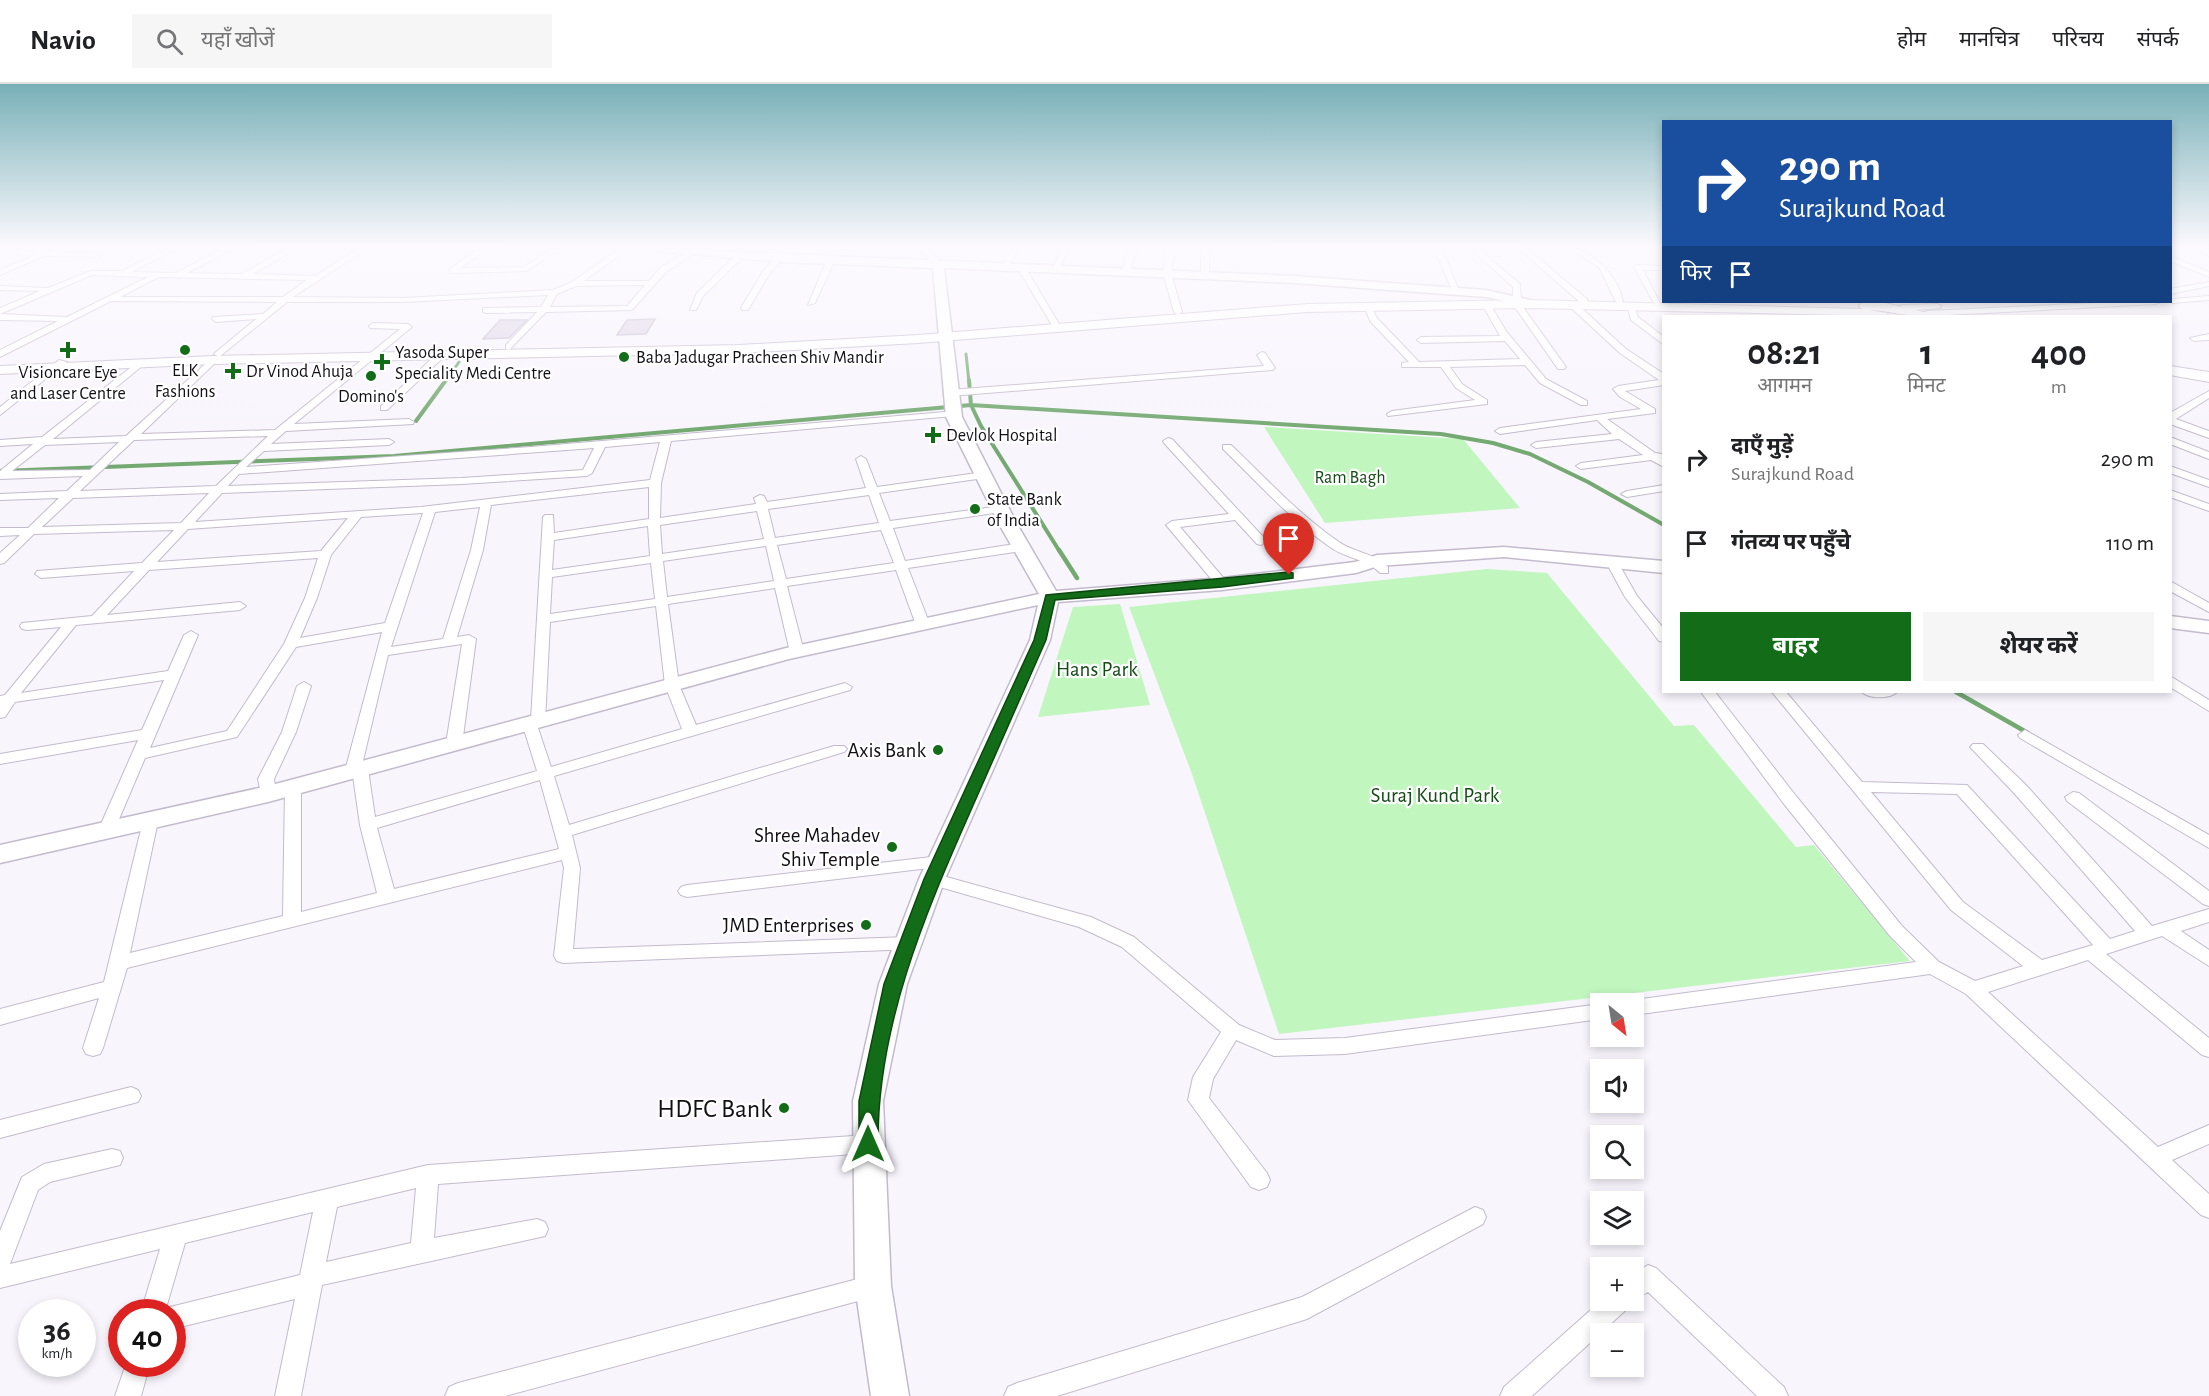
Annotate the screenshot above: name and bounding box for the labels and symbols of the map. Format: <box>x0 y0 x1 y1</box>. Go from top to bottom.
marker: Visioncare Eye and Laser Centre <box>59 341 77 359</box>
marker: ELK Fashions <box>178 343 192 357</box>
place label: Yasoda Super Speciality Medi Centre <box>395 344 551 383</box>
place label: Baba Jadugar Pracheen Shiv Mandir <box>636 349 884 367</box>
marker: Baba Jadugar Pracheen Shiv Mandir <box>617 350 631 364</box>
marker: Yasoda Super Speciality Medi Centre <box>373 353 391 371</box>
place label: ELK Fashions <box>155 362 215 401</box>
marker: Dr Vinod Ahuja <box>224 362 242 380</box>
place label: Dr Vinod Ahuja <box>246 363 353 381</box>
place label: Visioncare Eye and Laser Centre <box>10 364 126 403</box>
marker: Domino's <box>364 369 378 383</box>
place label: Domino's <box>338 388 404 406</box>
marker: Devlok Hospital <box>924 426 942 444</box>
place label: Devlok Hospital <box>946 427 1057 445</box>
park label: Ram Bagh <box>1314 469 1386 487</box>
place label: State Bank of India <box>987 491 1062 530</box>
marker: State Bank of India <box>968 502 982 516</box>
pin <box>1263 513 1314 575</box>
park label: Hans Park <box>1056 659 1138 680</box>
place label: Axis Bank <box>847 740 926 761</box>
marker: Axis Bank <box>931 743 945 757</box>
park label: Suraj Kund Park <box>1371 785 1500 806</box>
place label: Shree Mahadev Shiv Temple <box>754 825 880 870</box>
marker: Shree Mahadev Shiv Temple <box>885 840 899 854</box>
place label: JMD Enterprises <box>723 915 854 936</box>
marker: JMD Enterprises <box>859 918 873 932</box>
north arrow <box>1590 993 1644 1047</box>
place label: HDFC Bank <box>657 1096 772 1122</box>
marker: HDFC Bank <box>777 1101 791 1115</box>
position arrow <box>836 1112 900 1176</box>
speed limit sign: 40 <box>108 1299 186 1377</box>

